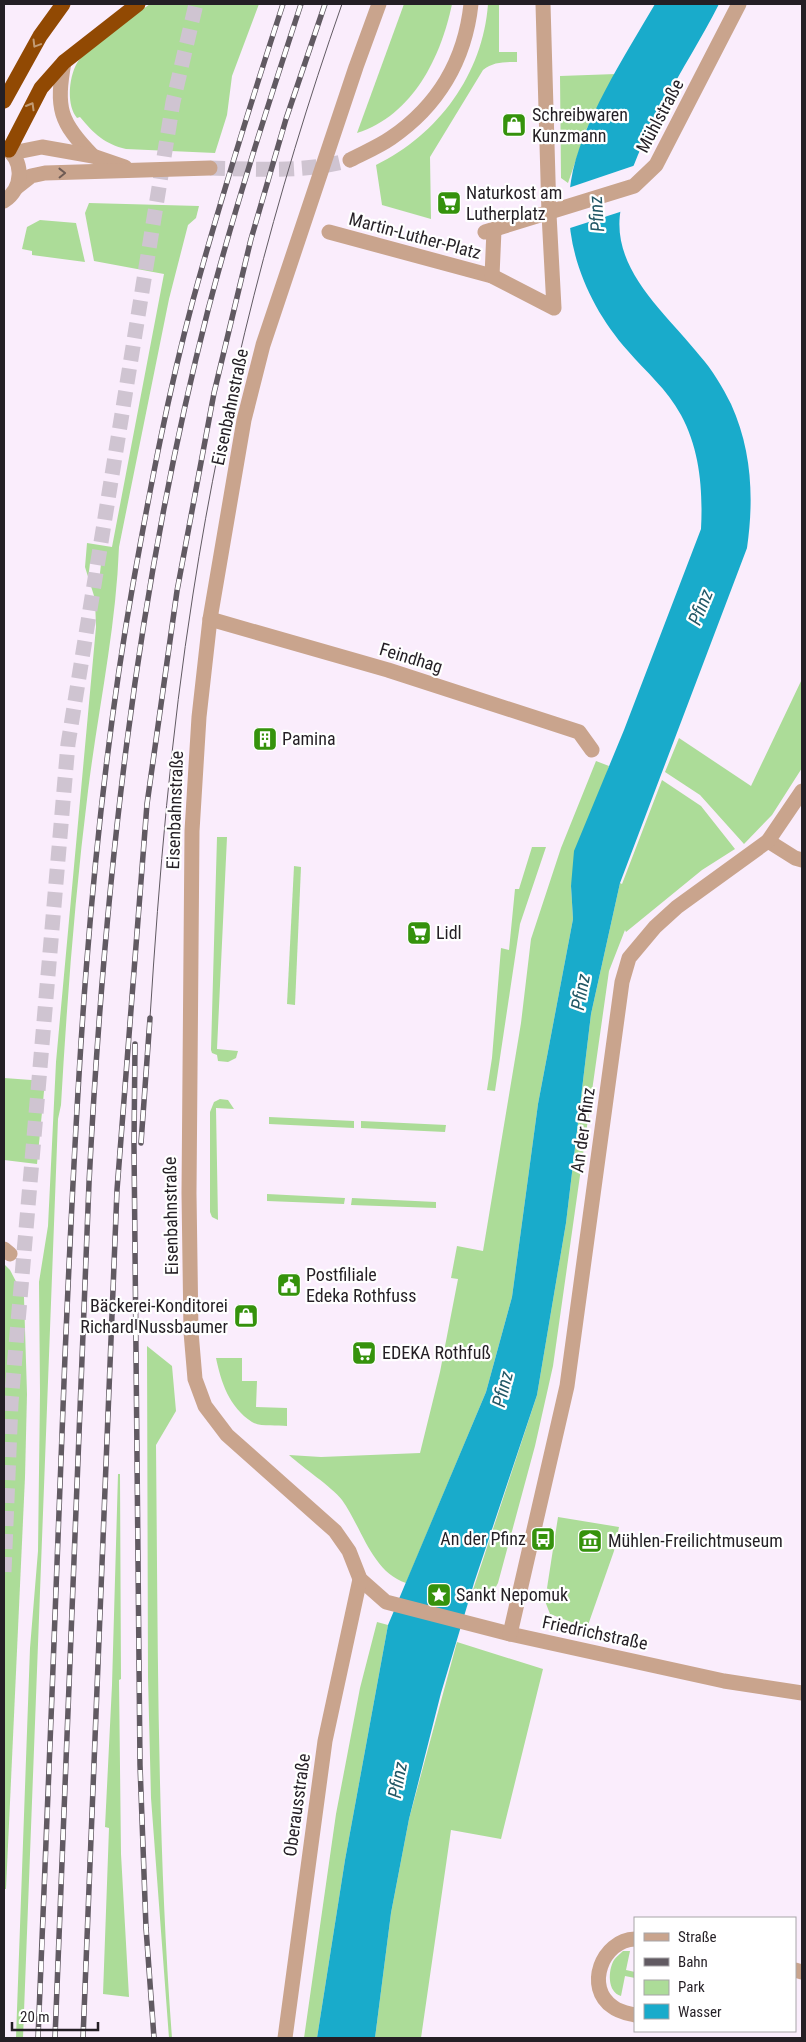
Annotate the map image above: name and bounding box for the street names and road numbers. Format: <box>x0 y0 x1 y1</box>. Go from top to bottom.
street label: Mühlstraße <box>631 75 688 156</box>
street label: Martin-Luther-Platz <box>347 208 484 263</box>
street label: Eisenbahnstraße <box>207 347 252 467</box>
street label: Feindhag <box>377 638 445 677</box>
street label: Eisenbahnstraße <box>162 750 187 870</box>
street label: An der Pfinz <box>566 1086 599 1174</box>
street label: Eisenbahnstraße <box>159 1157 182 1275</box>
street label: Friedrichstraße <box>541 1611 650 1654</box>
street label: Oberausstraße <box>279 1752 314 1858</box>

